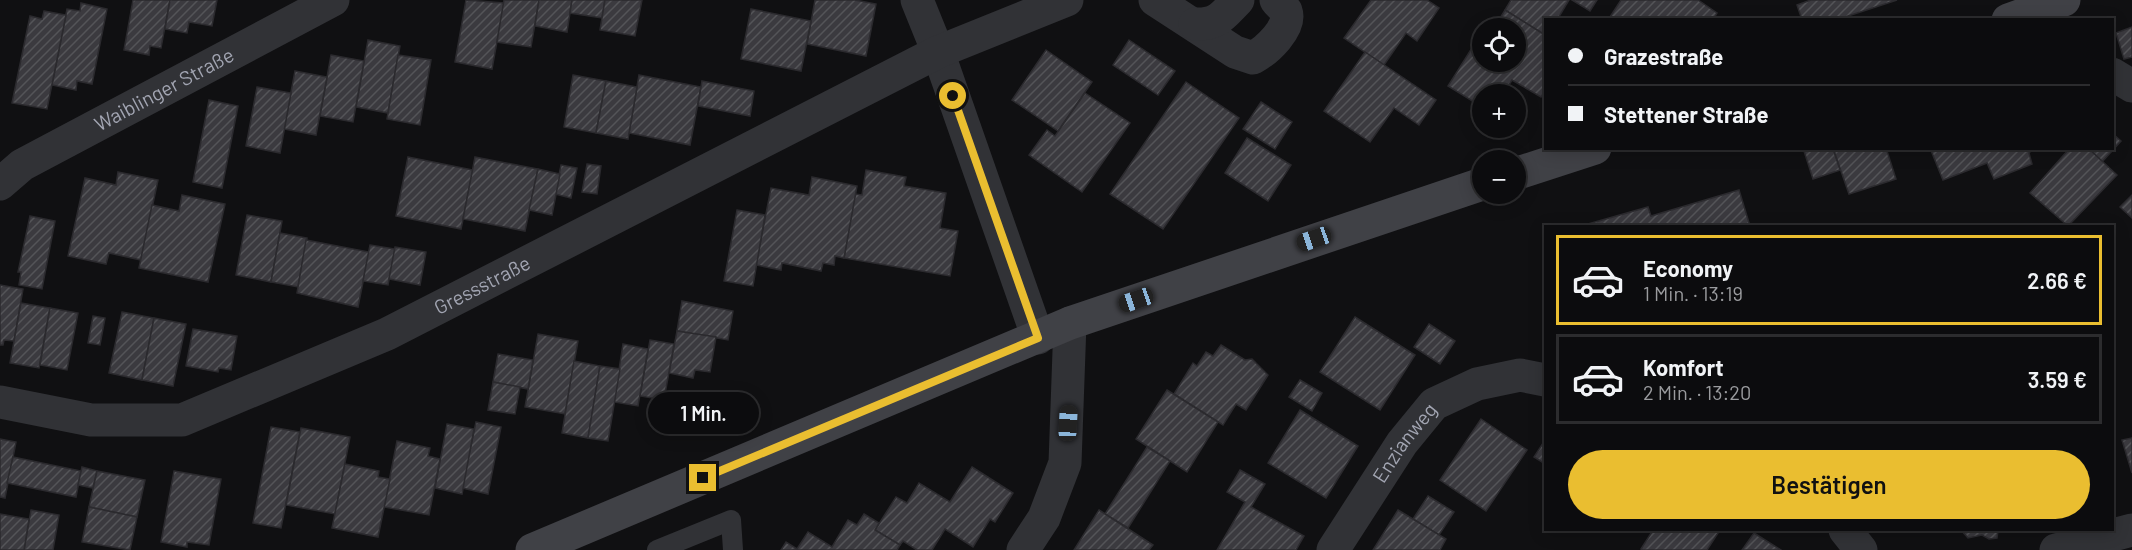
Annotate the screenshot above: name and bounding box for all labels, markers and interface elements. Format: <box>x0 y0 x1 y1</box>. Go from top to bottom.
map controls <box>1472 18 1526 204</box>
button: locate <box>1472 18 1526 72</box>
street label: Waiblinger Straße <box>90 42 237 135</box>
text: Grazestraße <box>1604 43 1723 69</box>
route start <box>939 82 966 109</box>
button: + <box>1472 84 1526 138</box>
text: Stettener Straße <box>1604 101 1768 127</box>
button: − <box>1472 150 1526 204</box>
car <box>1294 225 1334 253</box>
street label: Gressstraße <box>430 250 534 319</box>
icon: car <box>1571 253 1625 307</box>
text: Economy <box>1643 255 1733 281</box>
text: 2.66 € <box>2027 267 2087 293</box>
text: 1 Min. · 13:19 <box>1643 281 1743 305</box>
car <box>1116 286 1156 314</box>
icon: car <box>1571 352 1625 406</box>
text: Komfort <box>1643 354 1724 380</box>
text: 3.59 € <box>2028 366 2087 392</box>
text: 2 Min. · 13:20 <box>1643 380 1751 404</box>
callout: 1 Min. <box>648 391 758 433</box>
street label: Enzianweg <box>1367 397 1441 487</box>
text: 1 Min. <box>680 401 727 425</box>
car <box>1058 405 1078 441</box>
button: Bestätigen <box>1568 450 2090 519</box>
route end <box>689 464 716 491</box>

